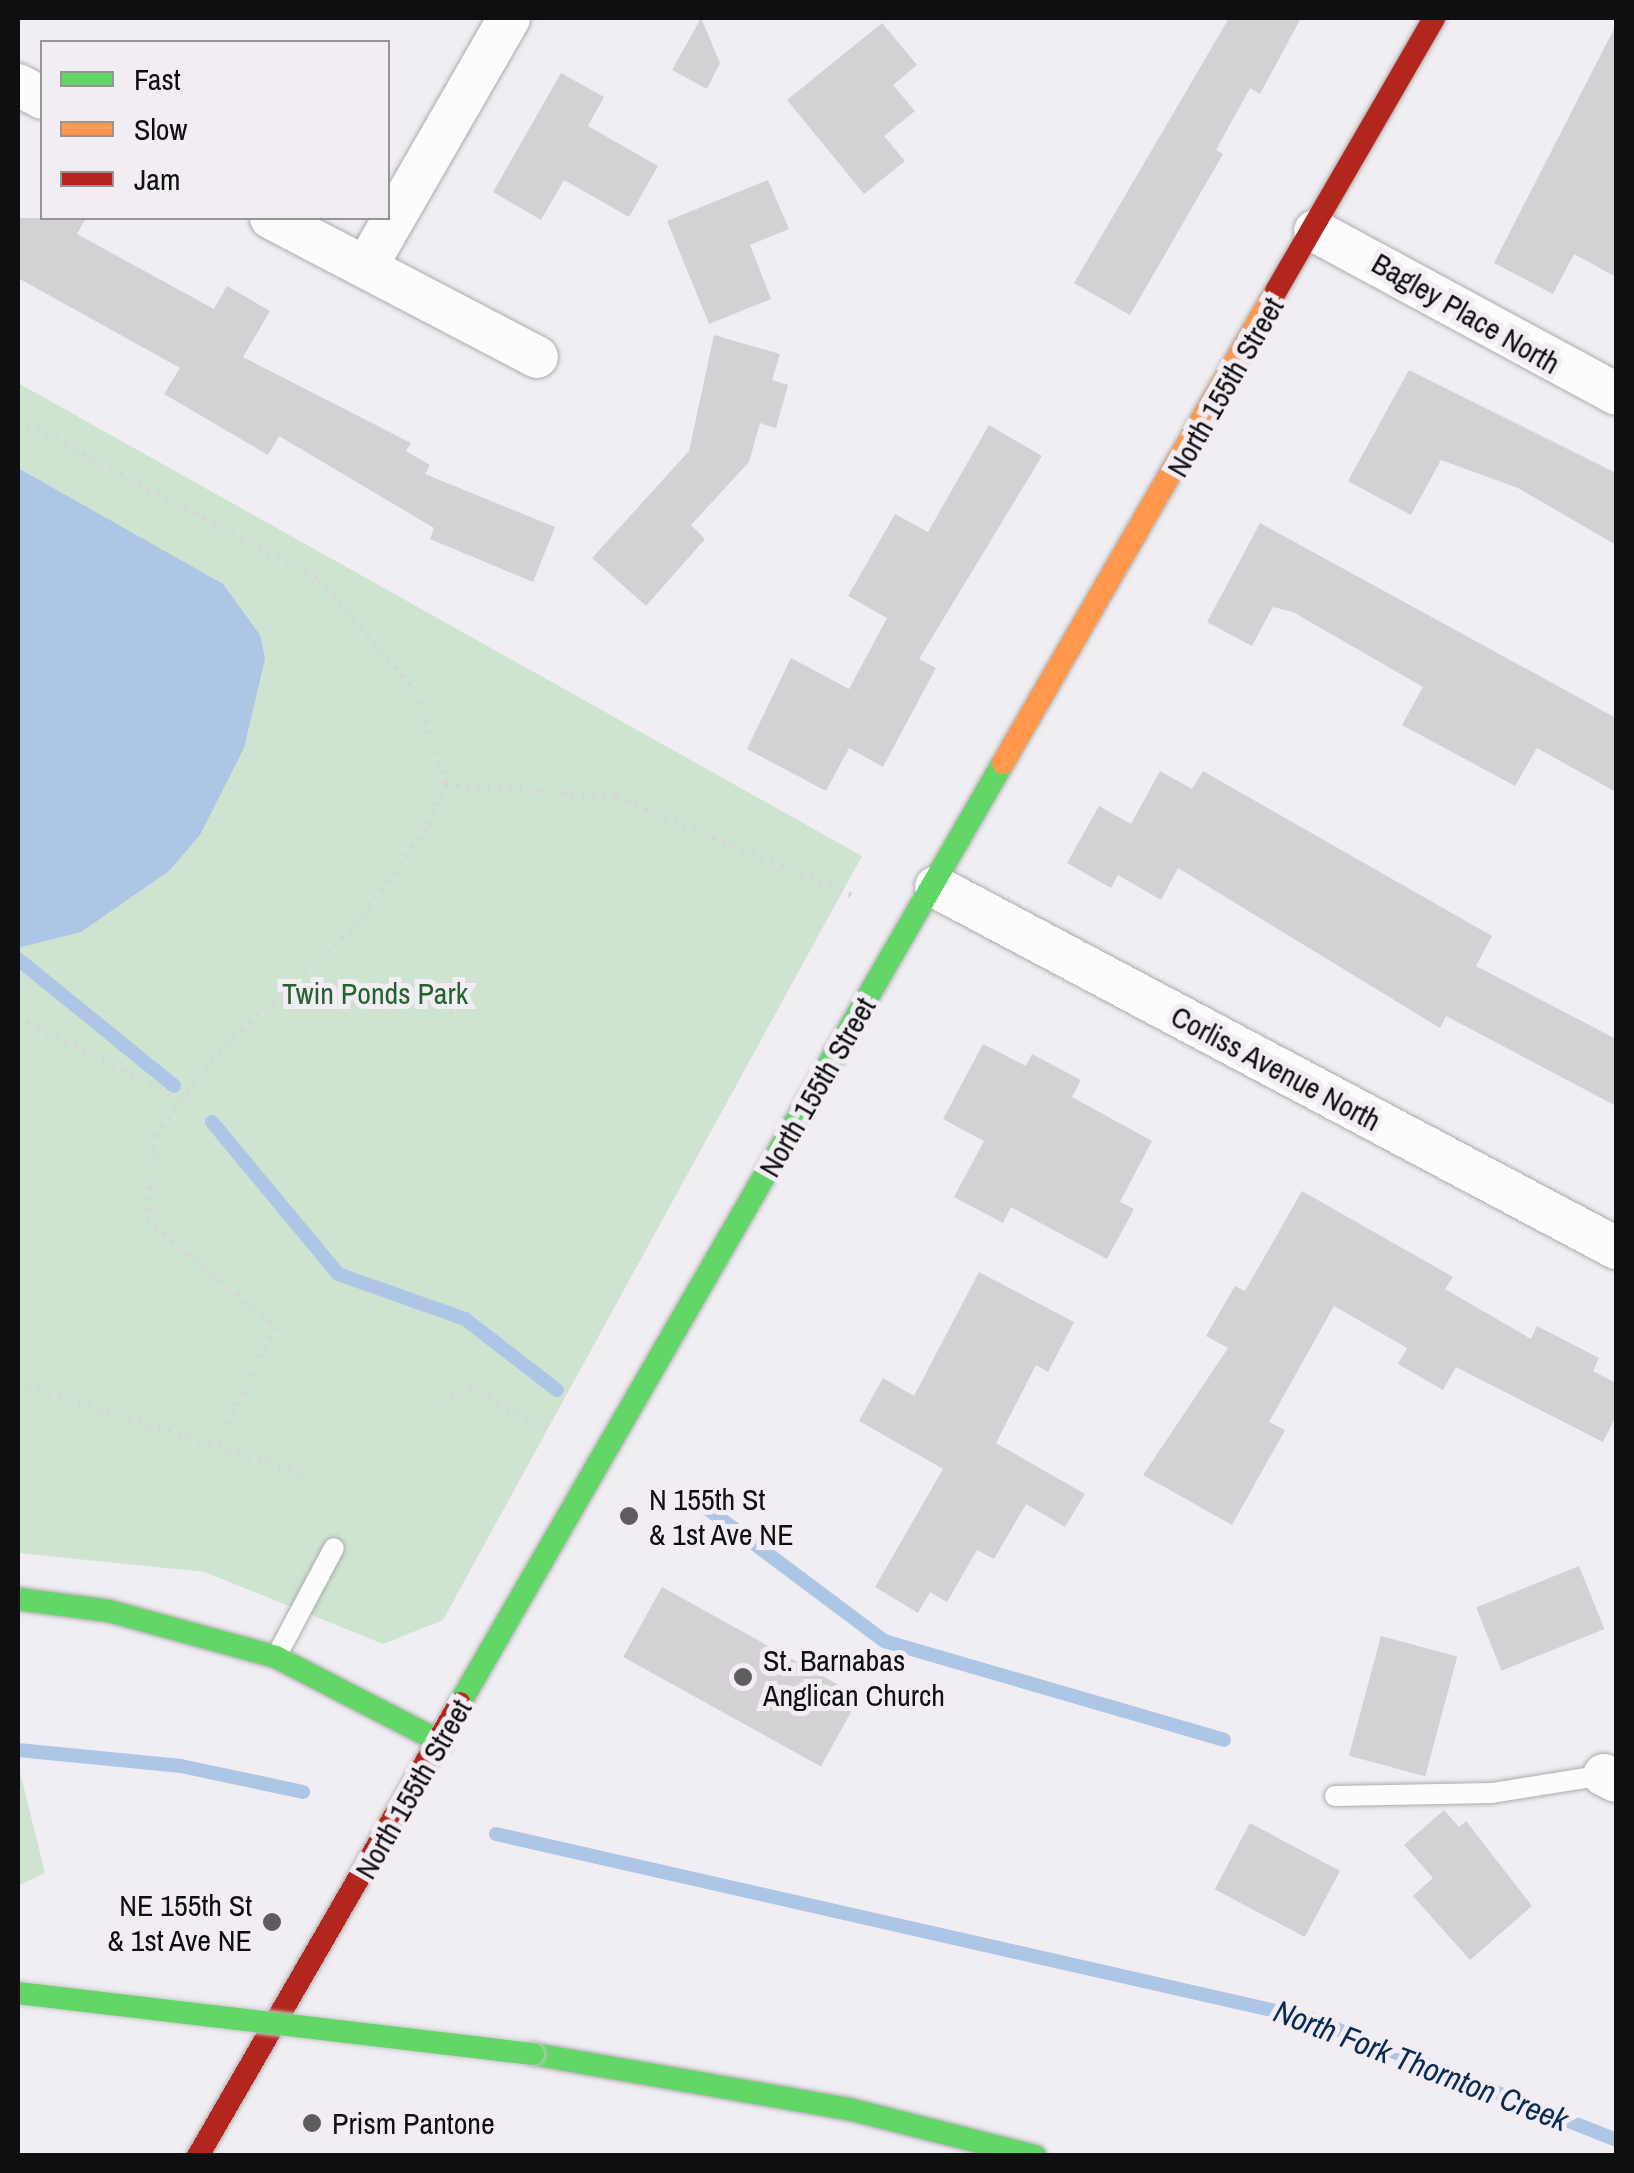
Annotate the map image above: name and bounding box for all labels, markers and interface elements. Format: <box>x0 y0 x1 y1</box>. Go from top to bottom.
legend <box>40 40 390 220</box>
text: Fast <box>134 59 181 99</box>
text: Slow <box>134 109 187 149</box>
text: Jam <box>134 159 180 199</box>
street label: Bagley Place North <box>1366 245 1566 381</box>
street label: North 155th Street <box>1159 291 1291 483</box>
park label: Twin Ponds Park <box>282 975 468 1011</box>
street label: North 155th Street <box>751 991 883 1183</box>
street label: Corliss Avenue North <box>1165 997 1387 1139</box>
place label: N 155th St & 1st Ave NE <box>649 1481 795 1552</box>
marker: N 155th St & 1st Ave NE <box>618 1505 640 1527</box>
place label: St. Barnabas Anglican Church <box>763 1642 945 1712</box>
marker: St. Barnabas Anglican Church <box>732 1666 754 1688</box>
street label: North 155th Street <box>347 1693 479 1885</box>
place label: NE 155th St & 1st Ave NE <box>106 1887 252 1958</box>
marker: NE 155th St & 1st Ave NE <box>261 1911 283 1933</box>
water label: North Fork Thornton Creek <box>1268 1992 1574 2140</box>
place label: Prism Pantone <box>332 2105 495 2141</box>
marker: Prism Pantone <box>301 2112 323 2134</box>

